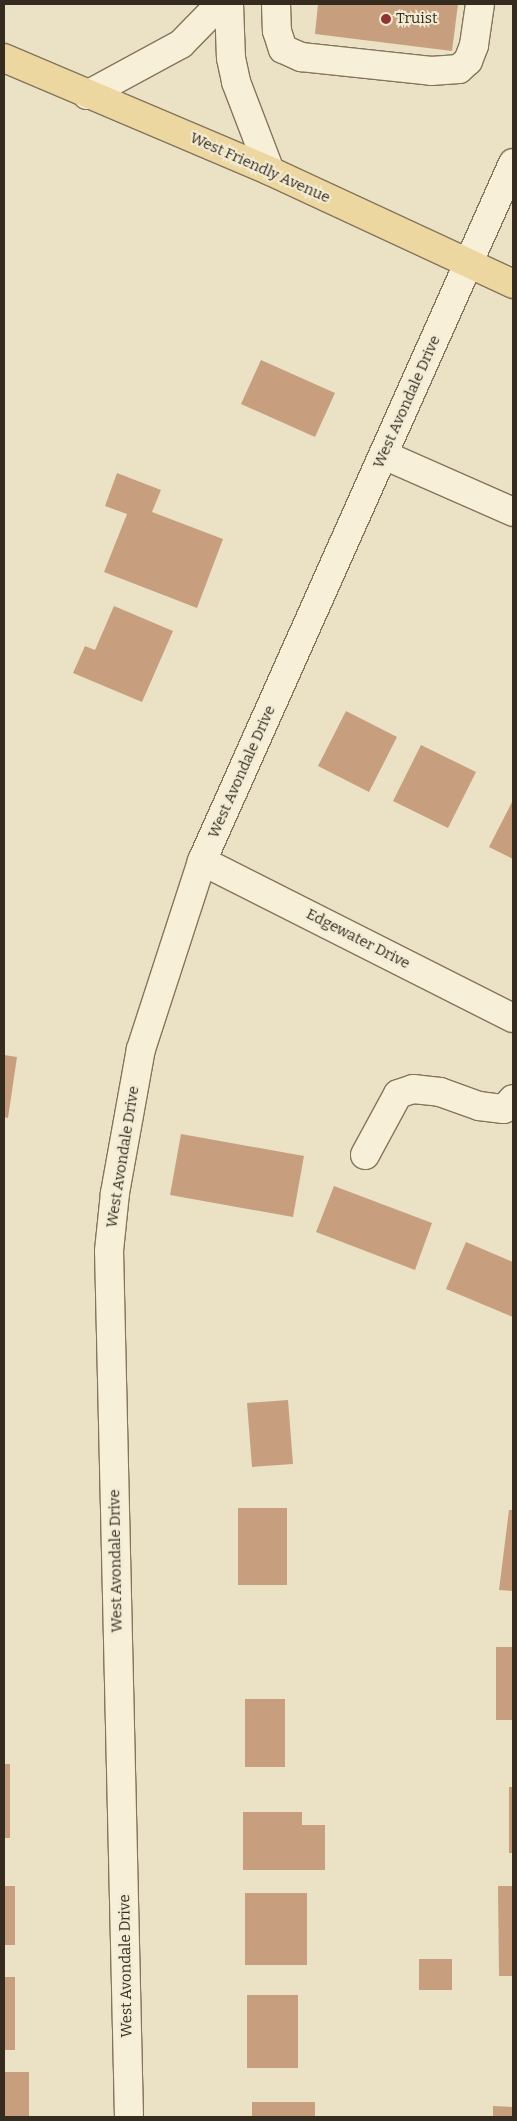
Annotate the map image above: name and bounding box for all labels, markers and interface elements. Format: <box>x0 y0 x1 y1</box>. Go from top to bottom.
place label: Truist <box>396 10 437 28</box>
marker: Truist <box>380 13 392 25</box>
street label: West Friendly Avenue <box>187 129 333 207</box>
street label: West Avondale Drive <box>370 333 444 471</box>
street label: West Avondale Drive <box>205 703 279 841</box>
street label: Edgewater Drive <box>303 905 413 973</box>
street label: West Avondale Drive <box>103 1085 143 1229</box>
street label: West Avondale Drive <box>106 1489 126 1633</box>
street label: West Avondale Drive <box>116 1894 136 2038</box>

